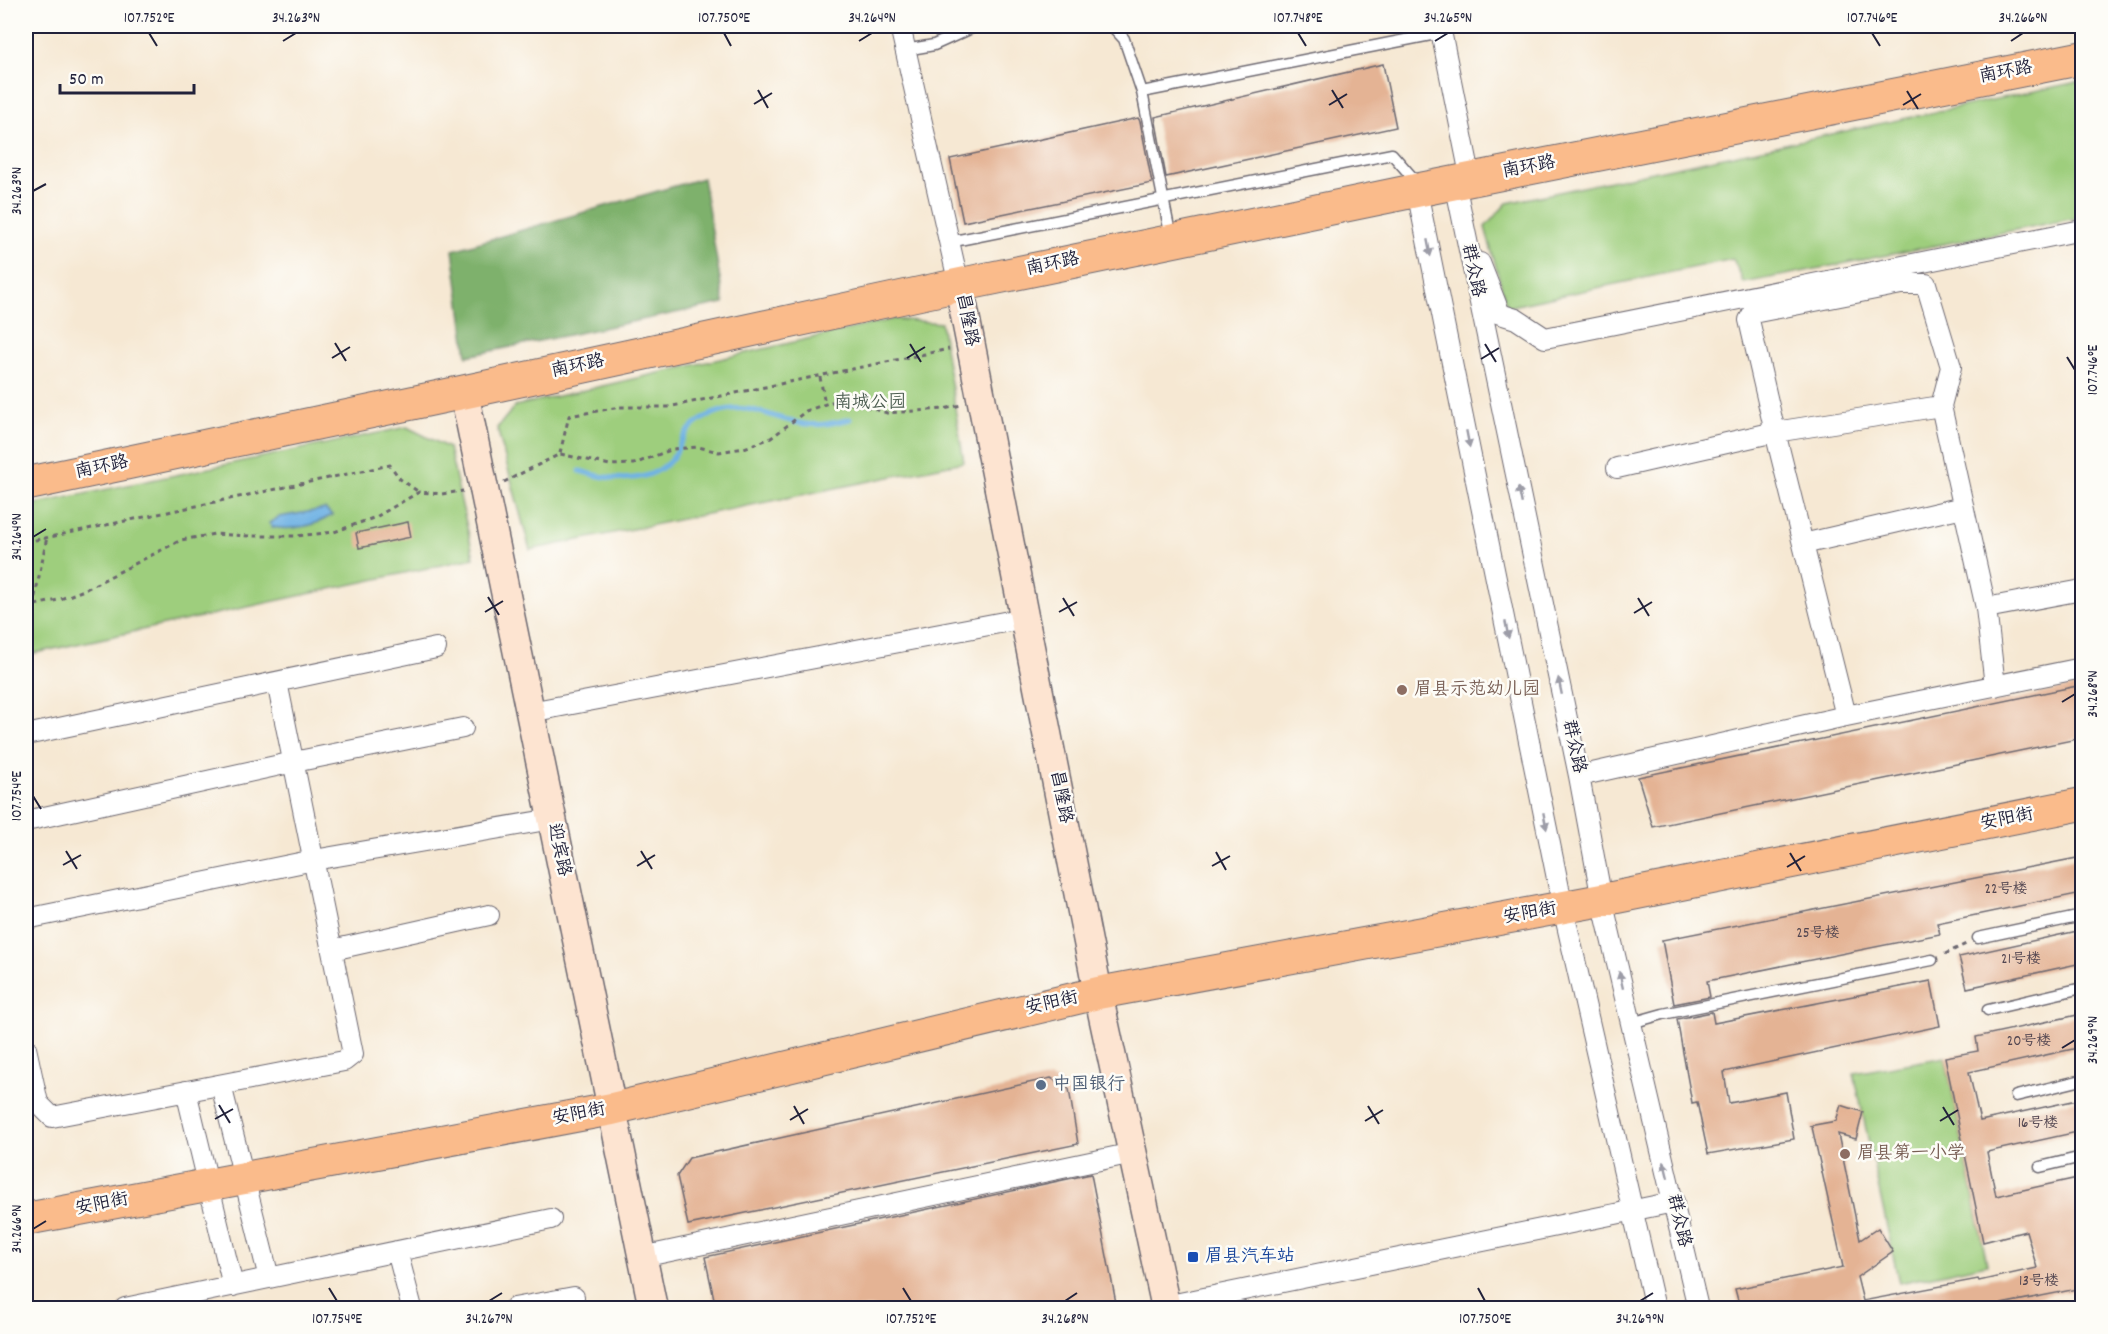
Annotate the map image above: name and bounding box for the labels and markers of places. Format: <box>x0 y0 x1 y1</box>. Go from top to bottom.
place label: 眉县示范幼儿园 <box>1414 678 1540 703</box>
marker: 眉县示范幼儿园 <box>1395 683 1409 697</box>
place label: 中国银行 <box>1053 1073 1125 1098</box>
marker: 中国银行 <box>1034 1078 1048 1092</box>
place label: 眉县第一小学 <box>1857 1142 1965 1167</box>
marker: 眉县第一小学 <box>1838 1147 1852 1161</box>
place label: 眉县汽车站 <box>1205 1245 1295 1270</box>
marker: 眉县汽车站 <box>1186 1250 1200 1264</box>

